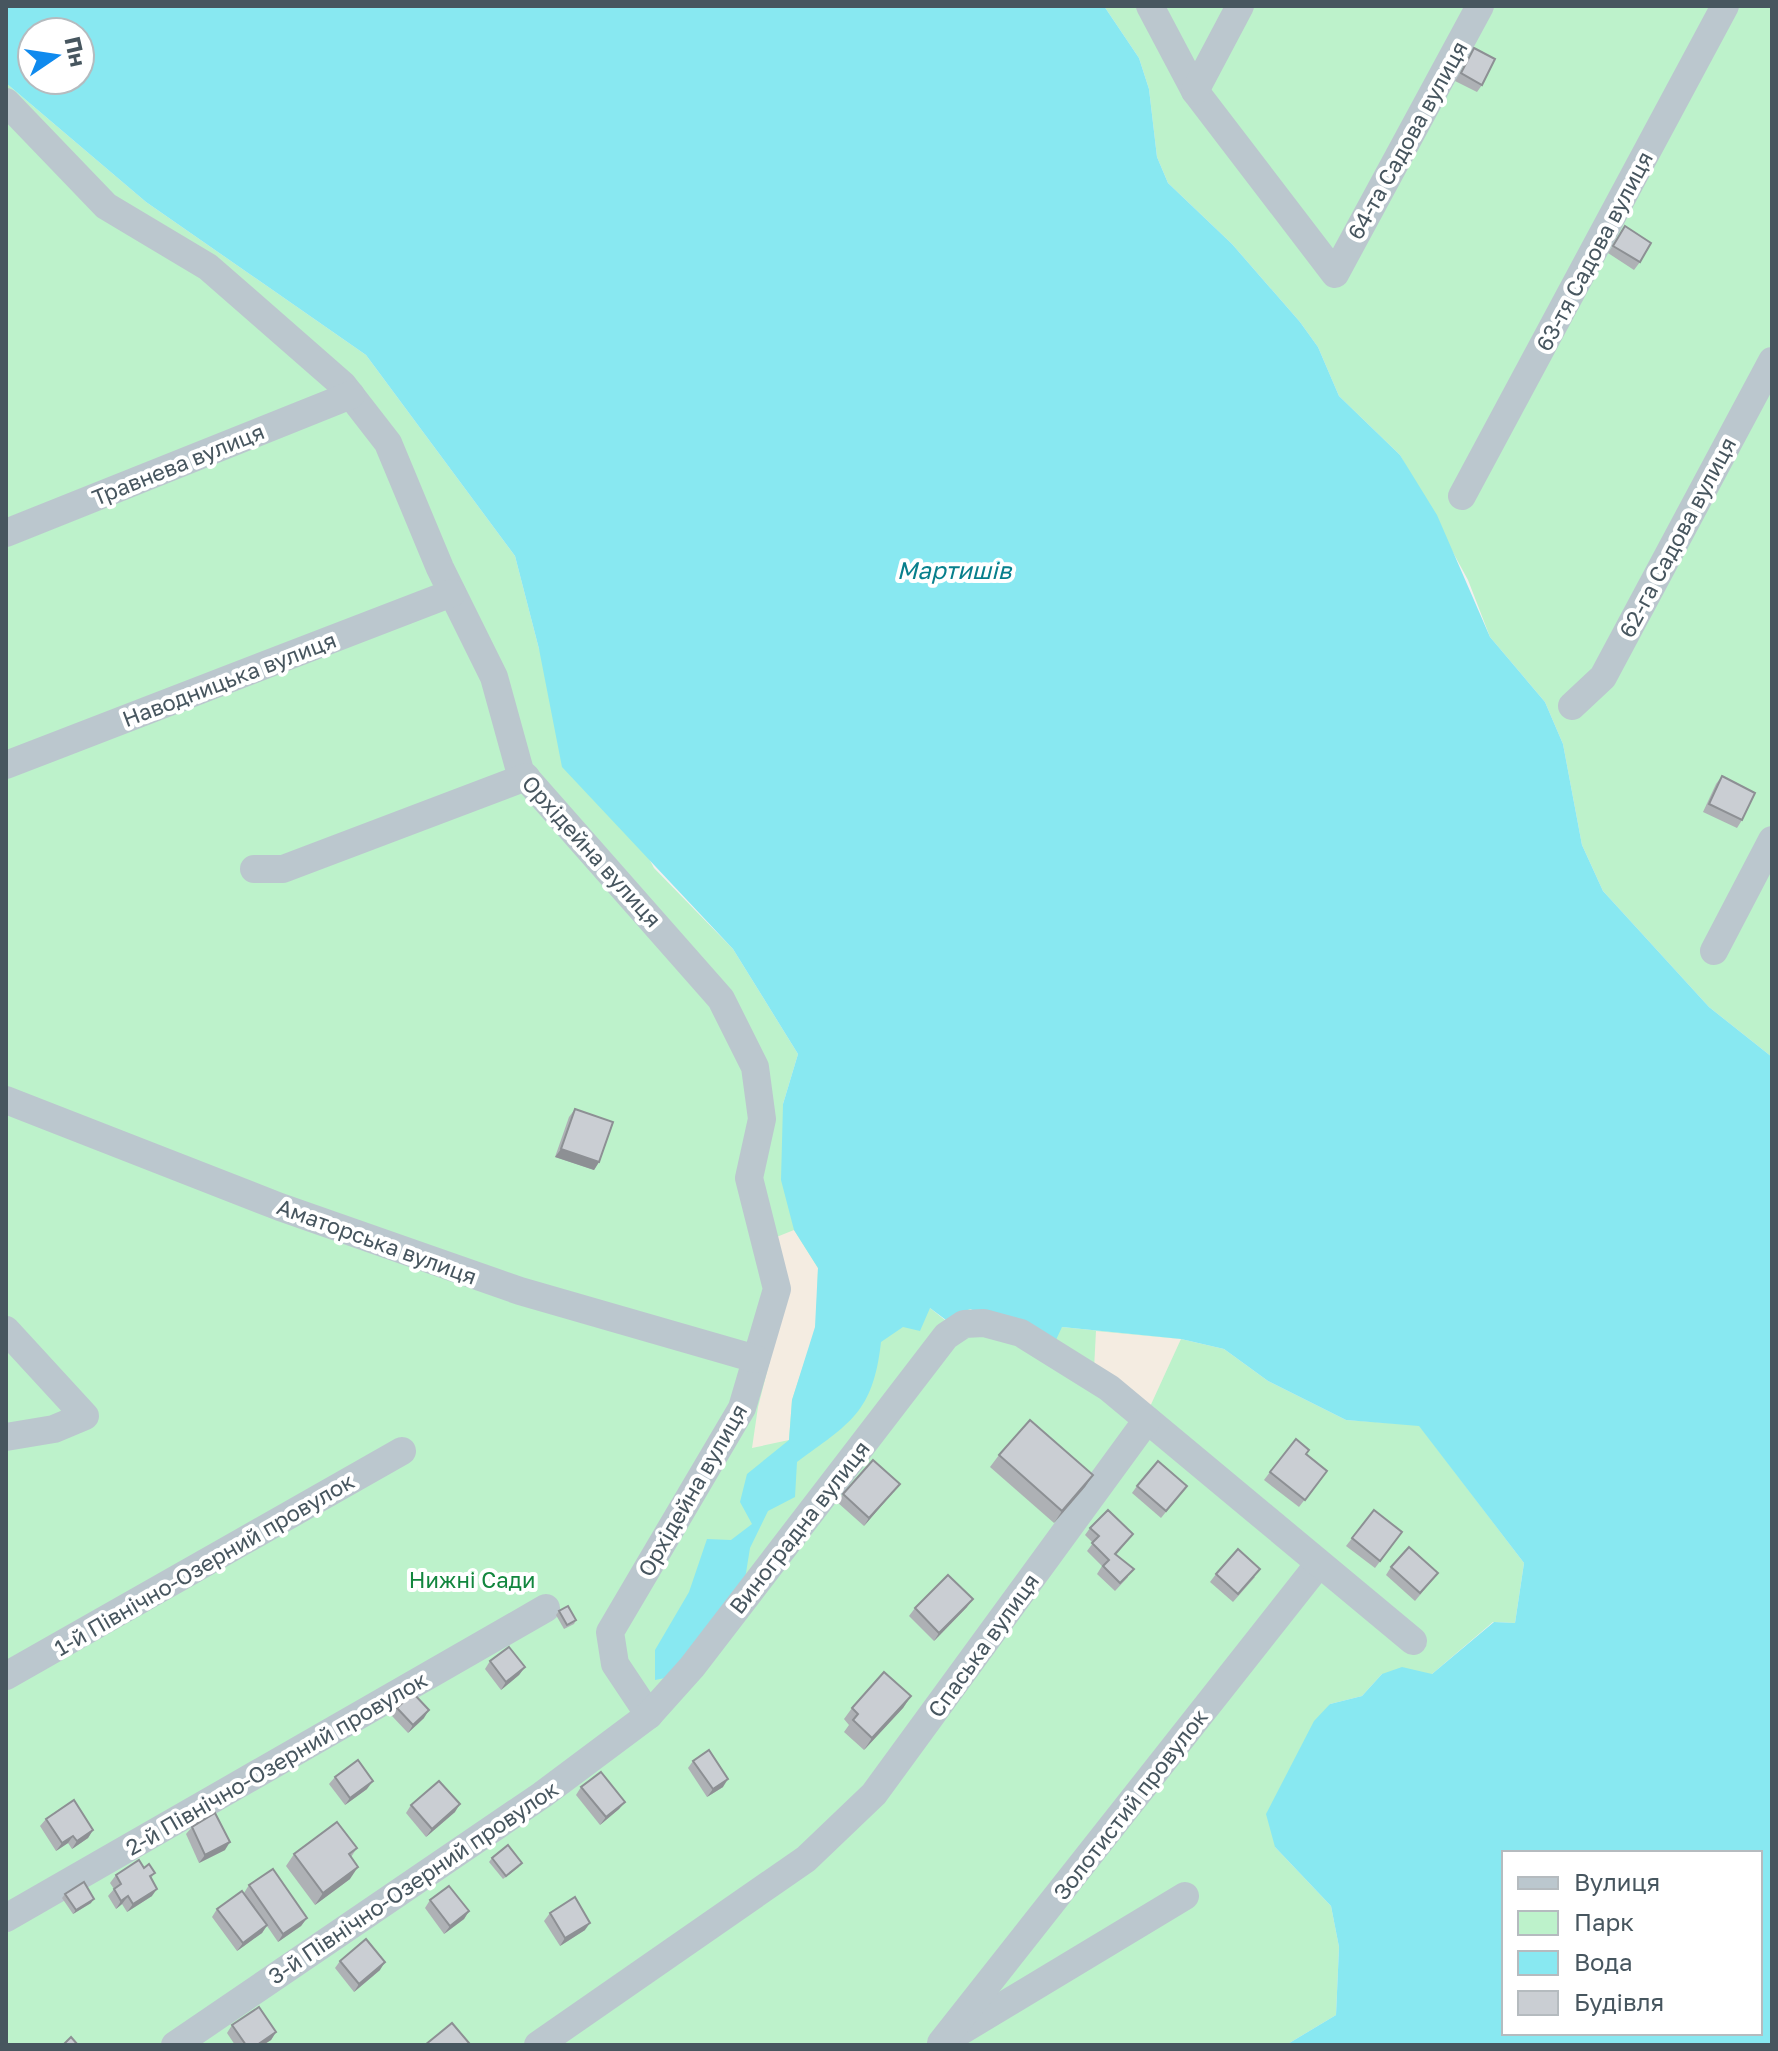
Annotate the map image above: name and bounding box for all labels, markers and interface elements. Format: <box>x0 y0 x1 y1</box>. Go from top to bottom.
north arrow <box>16 16 96 96</box>
text: Пн <box>59 34 92 69</box>
street label: 64-та Садова вулиця <box>1341 36 1473 244</box>
street label: 63-тя Садова вулиця <box>1530 147 1658 355</box>
street label: Травнева вулиця <box>88 417 268 511</box>
street label: 62-га Садова вулиця <box>1613 432 1741 642</box>
water label: Мартишів <box>897 555 1013 584</box>
street label: Наводницька вулиця <box>118 626 340 732</box>
street label: Орхідейна вулиця <box>517 770 667 932</box>
street label: Аматорська вулиця <box>273 1192 481 1290</box>
street label: Орхідейна вулиця <box>632 1399 752 1581</box>
street label: Виноградна вулиця <box>723 1435 875 1619</box>
street label: 1-й Північно-Озерний провулок <box>49 1467 359 1661</box>
park label: Нижні Сади <box>409 1566 535 1593</box>
street label: Спаська вулиця <box>922 1568 1044 1722</box>
street label: 2-й Північно-Озерний провулок <box>120 1665 432 1861</box>
street label: Золотистий провулок <box>1047 1703 1213 1905</box>
street label: 3-й Північно-Озерний провулок <box>263 1774 563 1989</box>
legend <box>1502 1851 1762 2035</box>
text: Вулиця <box>1574 1867 1660 1896</box>
text: Парк <box>1574 1907 1634 1936</box>
text: Вода <box>1574 1947 1633 1976</box>
text: Будівля <box>1574 1987 1664 2016</box>

